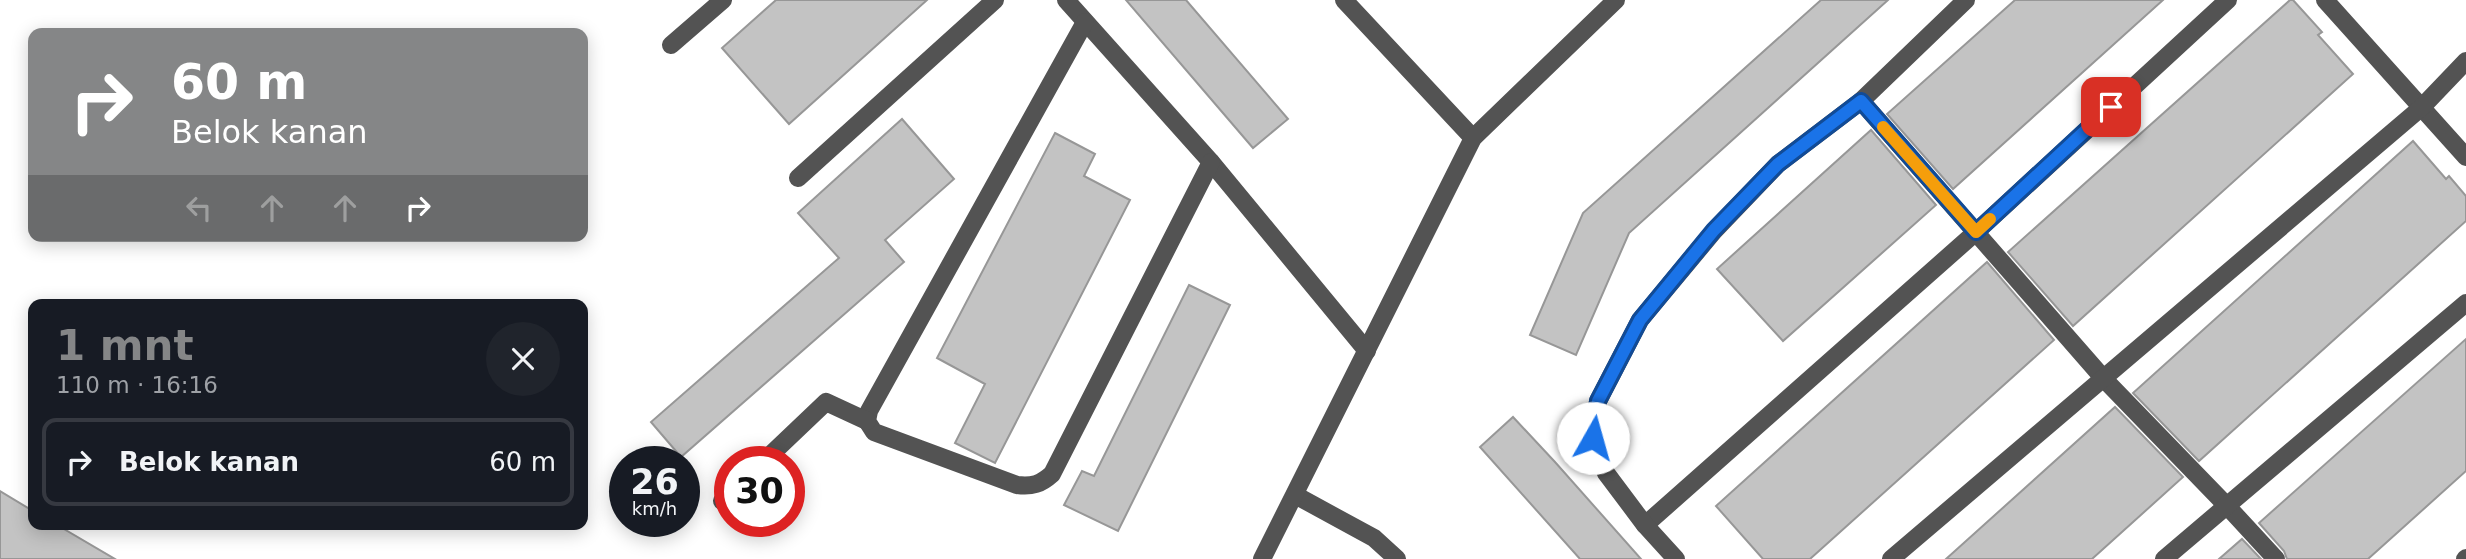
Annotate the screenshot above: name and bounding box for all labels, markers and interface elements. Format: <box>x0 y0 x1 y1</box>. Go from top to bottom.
text: 60 m <box>171 54 307 111</box>
icon: right <box>56 56 147 147</box>
pin <box>2081 77 2141 137</box>
icon: arrive <box>2092 88 2130 126</box>
text: Belok kanan <box>171 113 368 151</box>
icon: left <box>180 189 218 227</box>
icon: ahead <box>253 189 291 227</box>
icon: ahead <box>326 189 364 227</box>
icon: right <box>399 189 437 227</box>
text: 1 mnt <box>56 321 194 370</box>
button: close <box>486 322 560 396</box>
text: 110 m · 16:16 <box>56 372 218 398</box>
position arrow <box>1556 401 1630 475</box>
icon: right <box>60 443 98 481</box>
speed limit sign: 30 <box>714 446 805 537</box>
text: Belok kanan <box>119 447 299 477</box>
text: 60 m <box>489 447 556 477</box>
text: 26 <box>630 462 679 502</box>
text: km/h <box>632 498 677 519</box>

